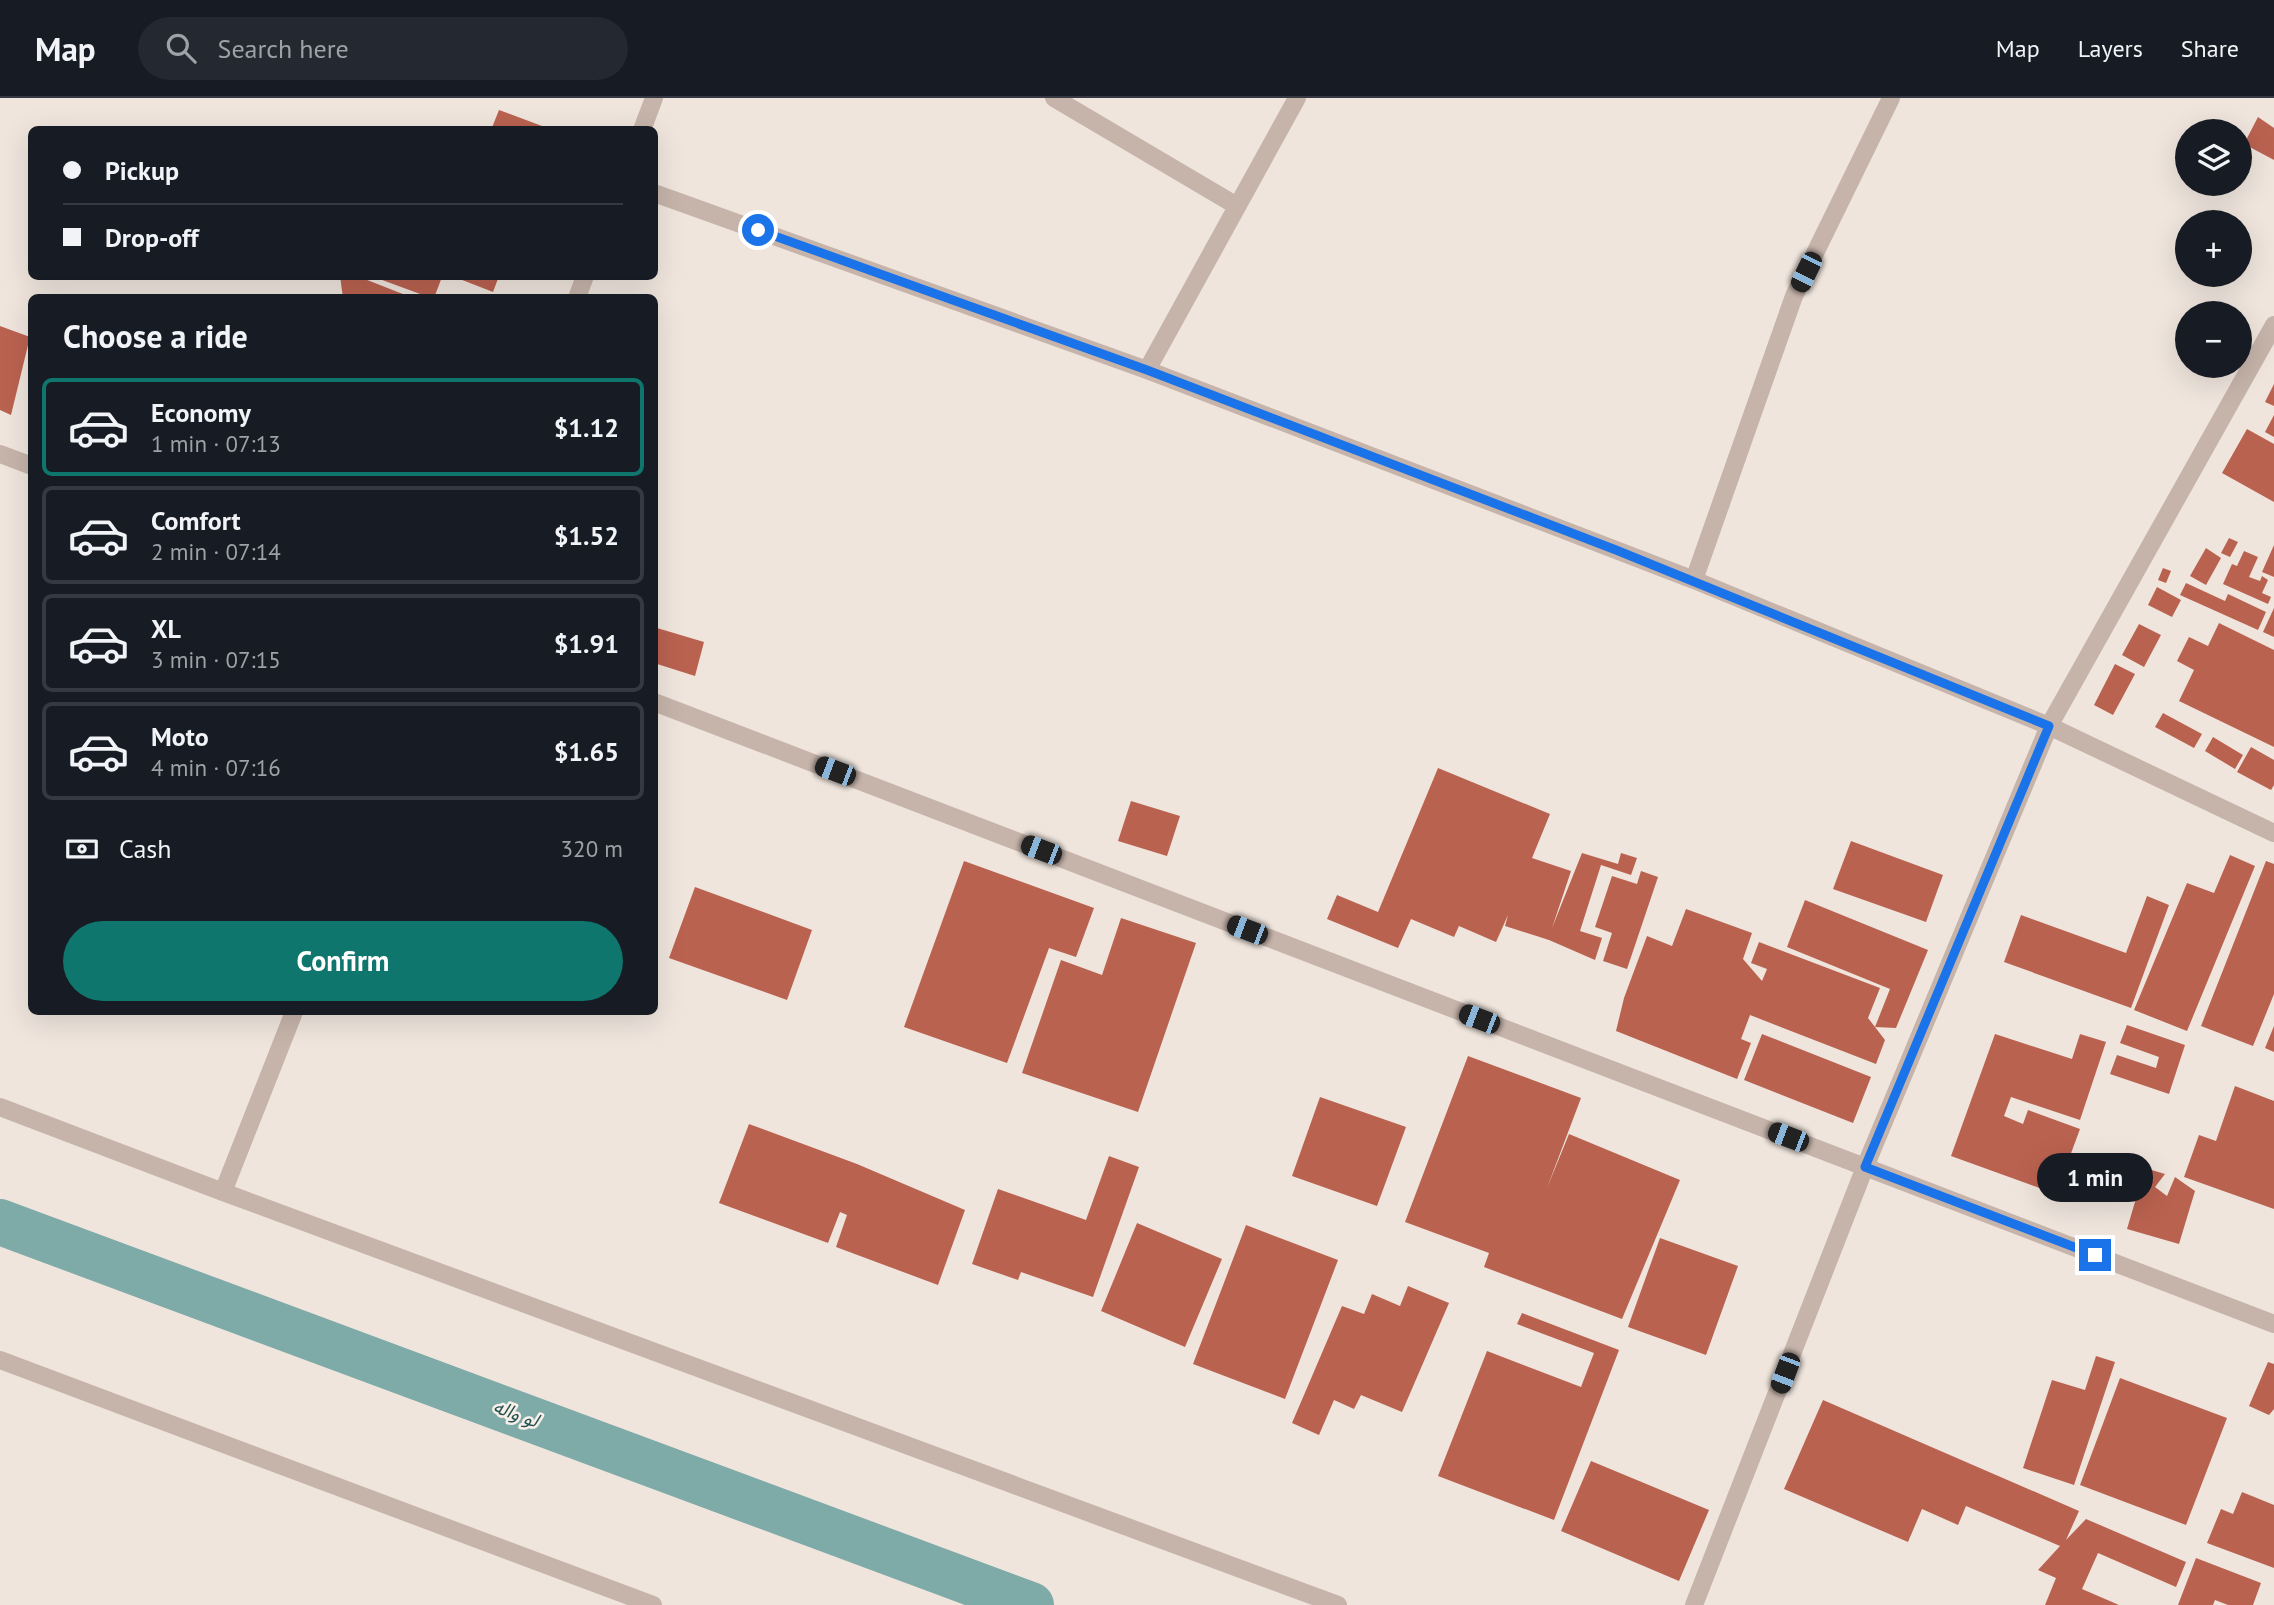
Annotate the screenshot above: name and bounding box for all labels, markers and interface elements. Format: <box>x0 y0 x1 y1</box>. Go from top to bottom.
search box <box>138 17 628 80</box>
text: Map <box>35 27 96 70</box>
icon: search <box>162 29 200 67</box>
text: Search here <box>218 32 349 65</box>
text: Map <box>1996 33 2040 64</box>
text: Layers <box>2078 33 2143 64</box>
text: Share <box>2181 33 2239 64</box>
map controls <box>2175 119 2252 378</box>
button: layers <box>2175 119 2252 196</box>
text: Pickup <box>105 154 179 187</box>
button: + <box>2175 210 2252 287</box>
route start <box>742 214 774 246</box>
text: Drop-off <box>105 221 199 254</box>
car <box>1788 249 1825 295</box>
button: − <box>2175 301 2252 378</box>
text: Choose a ride <box>63 315 248 357</box>
icon: car <box>67 396 130 459</box>
text: Economy <box>151 396 251 429</box>
text: $1.12 <box>554 411 619 444</box>
text: 1 min · 07:13 <box>151 429 281 458</box>
icon: car <box>67 504 130 567</box>
text: Comfort <box>151 504 241 537</box>
text: $1.52 <box>554 519 619 552</box>
text: 2 min · 07:14 <box>151 537 281 566</box>
icon: car <box>67 612 130 675</box>
text: XL <box>151 612 181 645</box>
text: $1.91 <box>554 627 619 660</box>
text: 3 min · 07:15 <box>151 645 281 674</box>
icon: car <box>67 720 130 783</box>
text: Moto <box>151 720 209 753</box>
text: $1.65 <box>554 735 619 768</box>
text: 4 min · 07:16 <box>151 753 281 782</box>
car <box>812 754 859 788</box>
icon: cash <box>63 830 101 868</box>
text: Cash <box>119 832 171 865</box>
car <box>1018 833 1065 867</box>
text: 320 m <box>561 834 623 863</box>
car <box>1224 913 1271 947</box>
button: Confirm <box>63 921 623 1001</box>
car <box>1456 1002 1503 1036</box>
car <box>1765 1120 1812 1154</box>
callout: 1 min <box>2037 1154 2153 1202</box>
text: 1 min <box>2067 1163 2123 1192</box>
route end <box>2079 1239 2111 1271</box>
car <box>1768 1350 1803 1396</box>
water label: لو واله <box>490 1394 544 1433</box>

